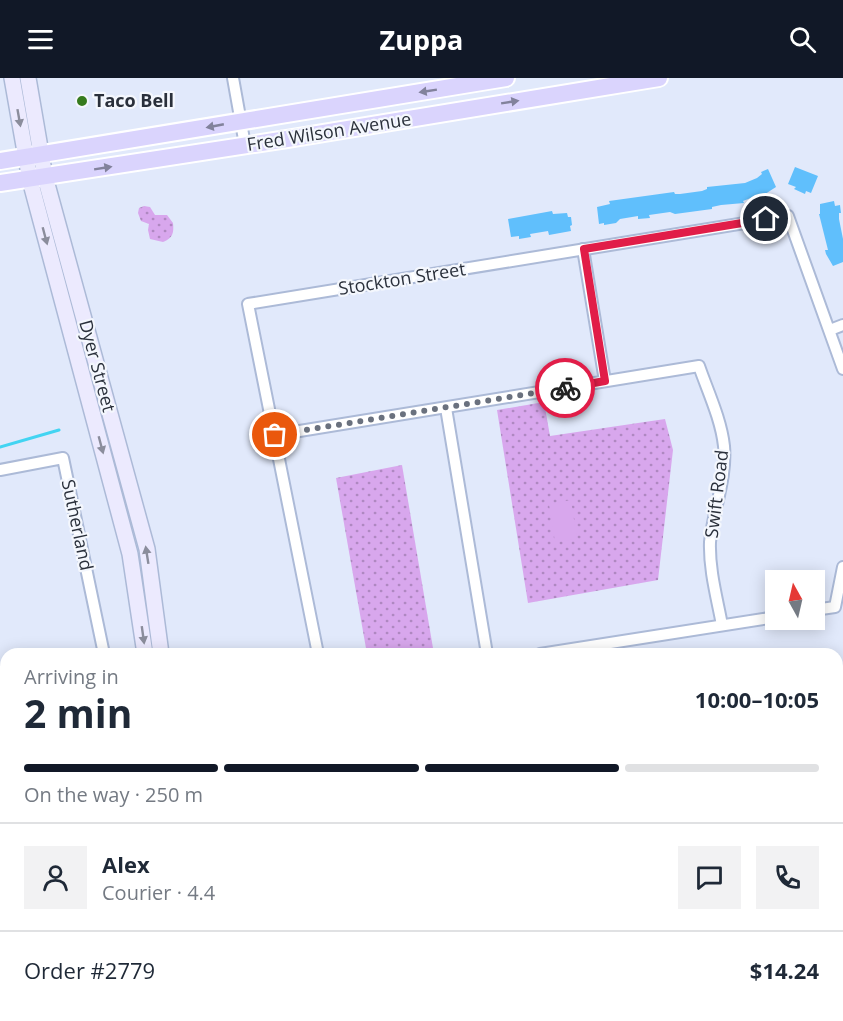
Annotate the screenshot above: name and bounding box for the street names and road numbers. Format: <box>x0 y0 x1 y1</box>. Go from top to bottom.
street label: Fred Wilson Avenue <box>245 106 413 156</box>
street label: Stockton Street <box>337 256 467 300</box>
street label: Dyer Street <box>74 317 122 414</box>
street label: Swift Road <box>699 449 733 539</box>
street label: Sutherland <box>57 477 99 572</box>

